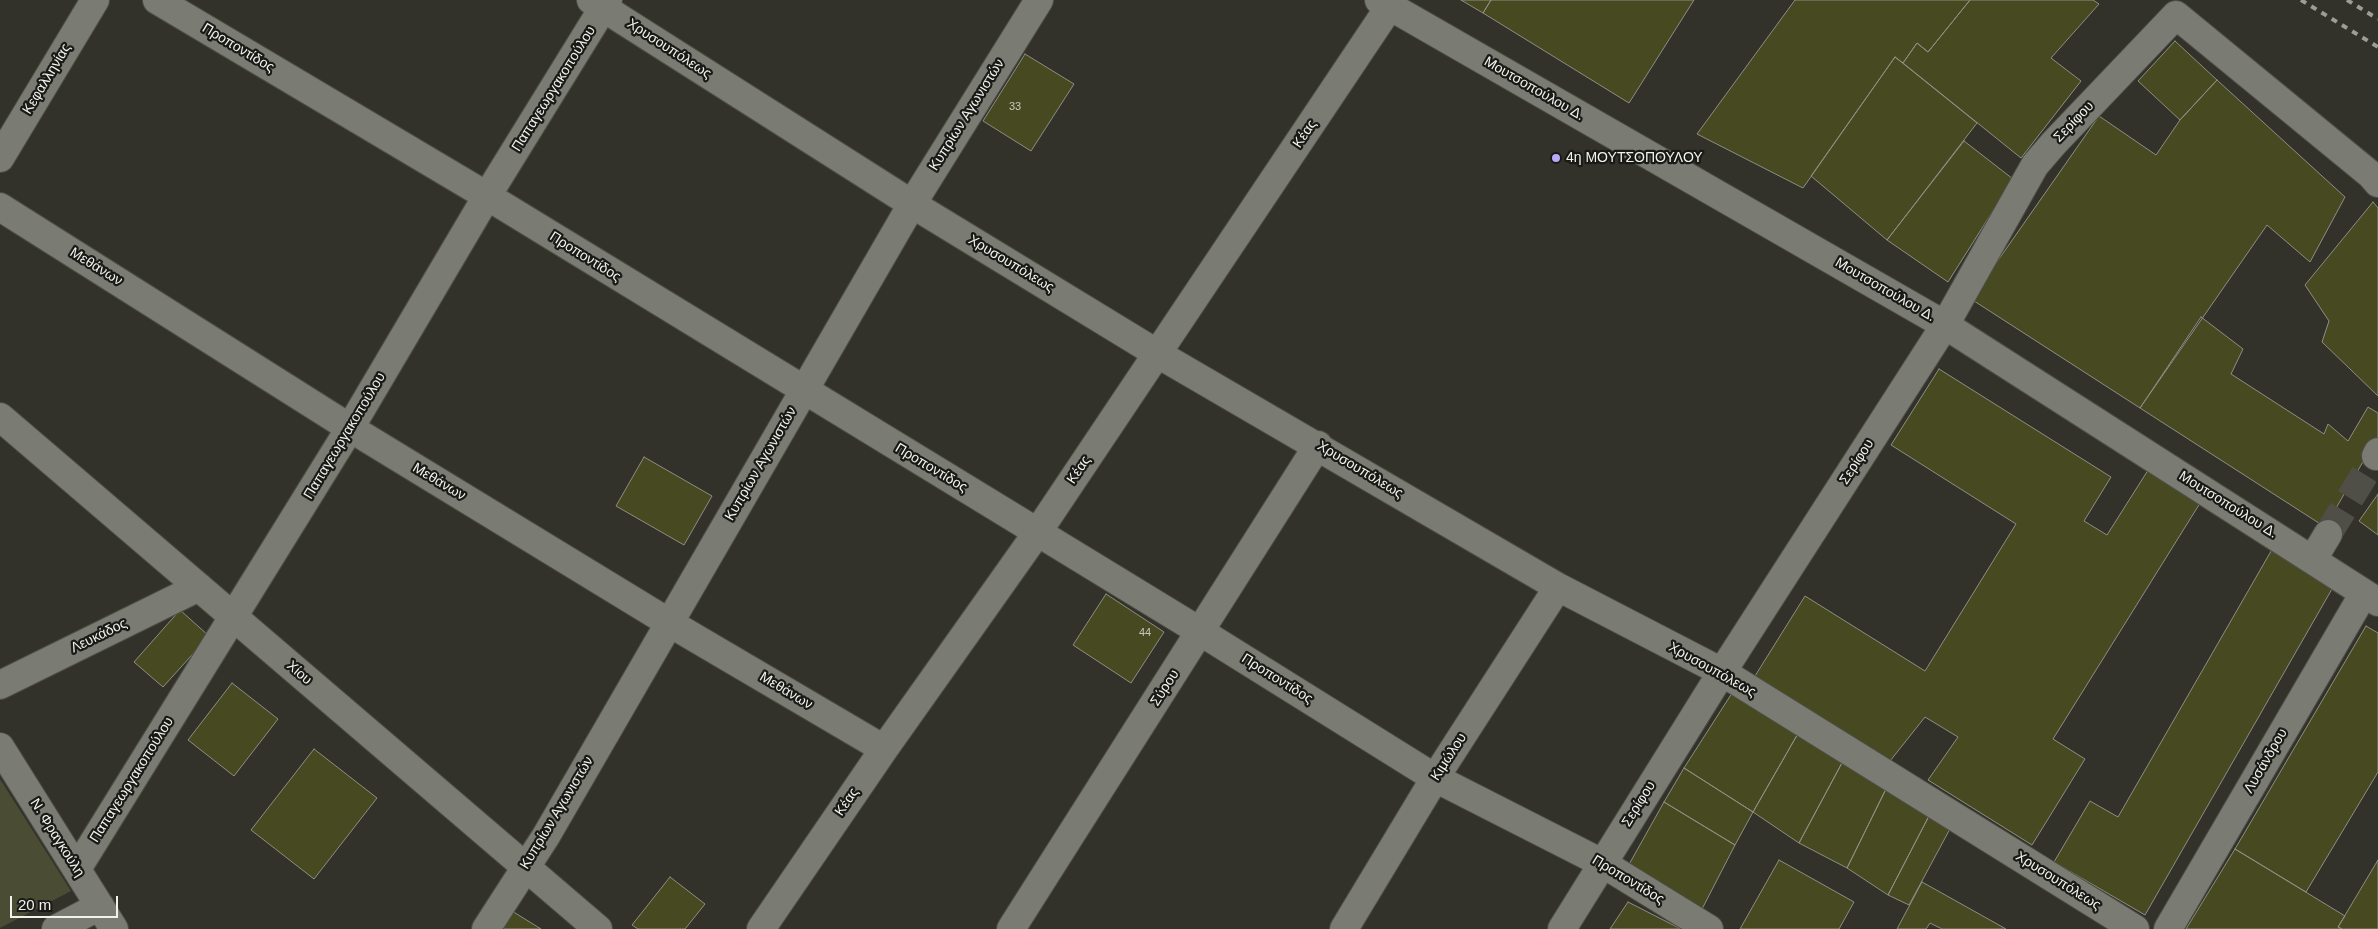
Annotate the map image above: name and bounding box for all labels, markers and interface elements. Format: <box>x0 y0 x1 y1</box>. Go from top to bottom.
street label: Χρυσουπόλεως <box>624 16 714 82</box>
street label: Προποντίδος <box>199 20 277 76</box>
street label: Παπαγεωργακοπούλου <box>509 23 599 155</box>
street label: Κεφαλληνίας <box>19 41 75 117</box>
street label: Μουτσοπούλου Δ. <box>1481 53 1587 125</box>
street label: Κυπρίων Αγωνιστών <box>926 56 1008 174</box>
street label: Σερίφου <box>2050 98 2098 146</box>
house number: 33 <box>1009 100 1021 114</box>
street label: Κέας <box>1290 117 1320 151</box>
place label: 4η ΜΟΥΤΣΟΠΟΥΛΟΥ <box>1566 150 1703 166</box>
marker: 4η ΜΟΥΤΣΟΠΟΥΛΟΥ <box>1550 152 1562 164</box>
street label: Προποντίδος <box>546 228 624 286</box>
street label: Χρυσουπόλεως <box>965 232 1057 296</box>
street label: Μεθάνων <box>67 244 125 290</box>
street label: Μουτσοπούλου Δ. <box>1832 254 1938 326</box>
street label: Παπαγεωργακοπούλου <box>301 370 389 502</box>
street label: Κυπρίων Αγωνιστών <box>722 404 800 524</box>
street label: Σερίφου <box>1836 436 1878 488</box>
street label: Χρυσουπόλεως <box>1314 438 1406 502</box>
street label: Προποντίδος <box>892 440 970 496</box>
street label: Κέας <box>1064 453 1094 487</box>
street label: Μεθάνων <box>410 460 468 504</box>
street label: Μουτσοπούλου Δ. <box>2176 468 2280 542</box>
street label: Λευκάδος <box>68 615 130 657</box>
house number: 44 <box>1139 626 1151 640</box>
street label: Χρυσουπόλεως <box>1665 639 1759 701</box>
street label: Προποντίδος <box>1238 650 1316 708</box>
street label: Χίου <box>283 658 315 688</box>
street label: Σύρου <box>1147 667 1183 709</box>
street label: Μεθάνων <box>757 669 815 713</box>
street label: Παπαγεωργακοπούλου <box>87 714 177 846</box>
street label: Λυσάνδρου <box>2241 726 2291 796</box>
street label: Κιμώλου <box>1427 730 1471 784</box>
street label: Κυπρίων Αγωνιστών <box>517 754 597 872</box>
street label: Σερίφου <box>1618 778 1660 830</box>
street label: Κέας <box>832 785 862 819</box>
street label: Ν. Φραγκούλη <box>26 796 88 880</box>
street label: Χρυσουπόλεως <box>2012 848 2104 914</box>
street label: Προποντίδος <box>1589 852 1667 908</box>
scale bar <box>12 886 120 918</box>
text: 20 m <box>18 896 51 913</box>

